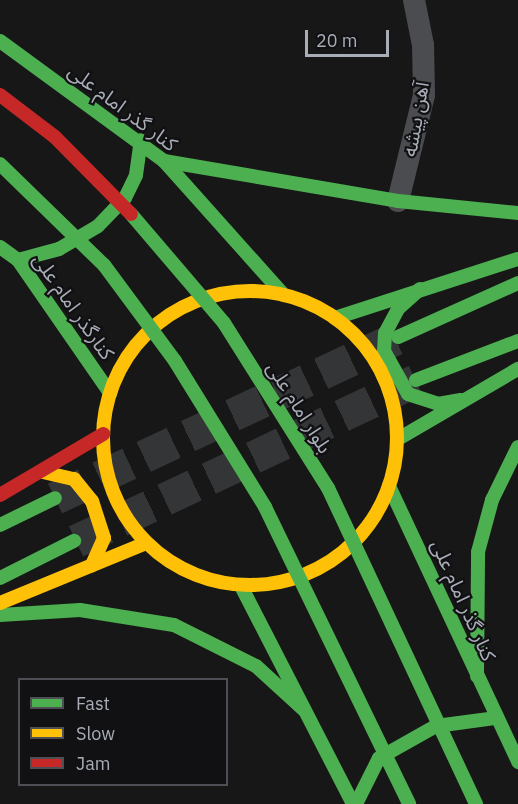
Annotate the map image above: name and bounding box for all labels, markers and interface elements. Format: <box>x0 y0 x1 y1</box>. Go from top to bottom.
scale bar <box>308 18 392 56</box>
text: 20 m <box>316 29 358 52</box>
street label: کنار گذر امام علی <box>64 58 182 156</box>
street label: آهن پیشه <box>397 80 433 158</box>
street label: کنارگذر امام علی <box>28 248 120 364</box>
street label: بلوار امام علی <box>262 357 338 457</box>
street label: کنار گذر امام علی <box>427 536 501 664</box>
legend <box>18 678 228 786</box>
text: Fast <box>76 692 110 715</box>
text: Slow <box>76 722 115 745</box>
text: Jam <box>76 752 111 775</box>

